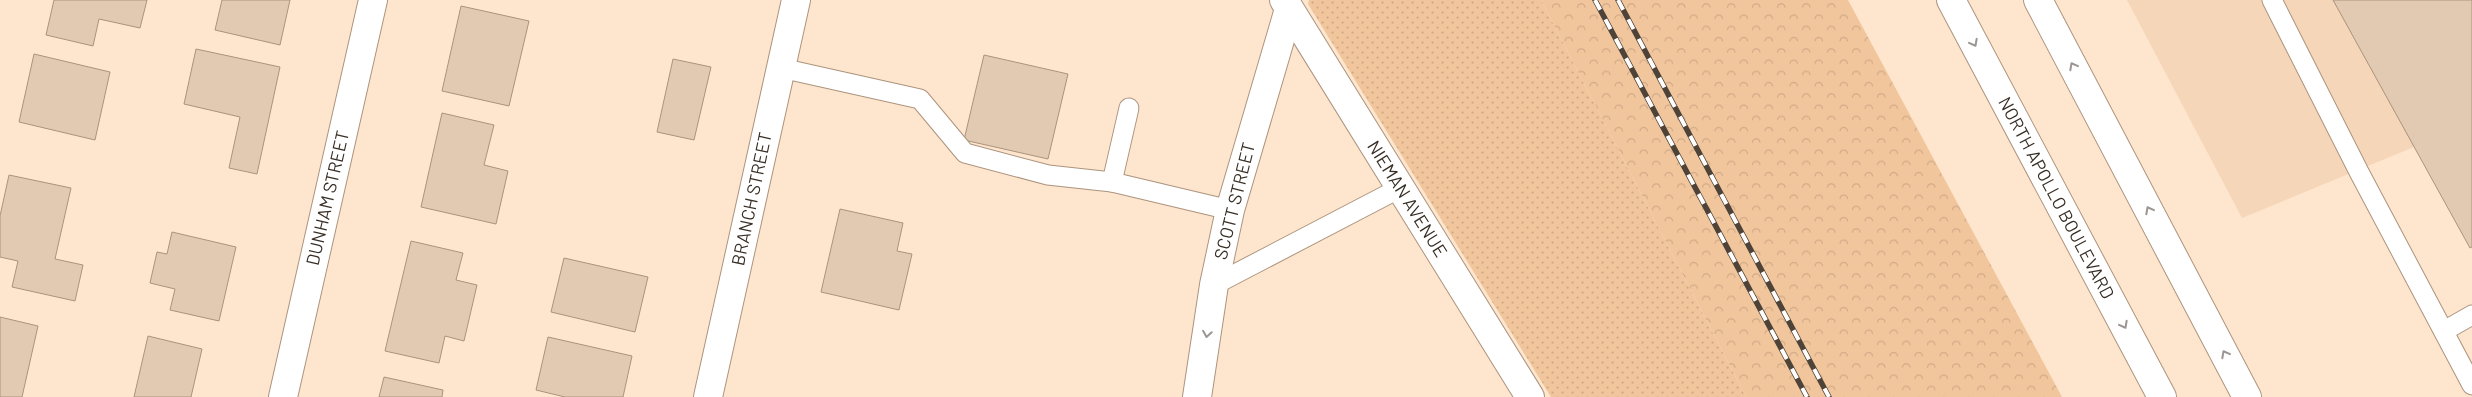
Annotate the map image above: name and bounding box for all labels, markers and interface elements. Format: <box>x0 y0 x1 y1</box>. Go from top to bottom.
one-way arrow <box>1967 38 1977 47</box>
one-way arrow <box>2069 63 2079 72</box>
street label: NORTH APOLLO BOULEVARD <box>1994 93 2120 302</box>
street label: DUNHAM STREET <box>301 128 353 267</box>
street label: BRANCH STREET <box>726 130 776 267</box>
street label: NIEMAN AVENUE <box>1363 136 1452 261</box>
street label: SCOTT STREET <box>1209 140 1259 262</box>
one-way arrow <box>2145 206 2155 215</box>
one-way arrow <box>2118 320 2128 329</box>
one-way arrow <box>1202 330 1213 338</box>
one-way arrow <box>2221 350 2231 359</box>

